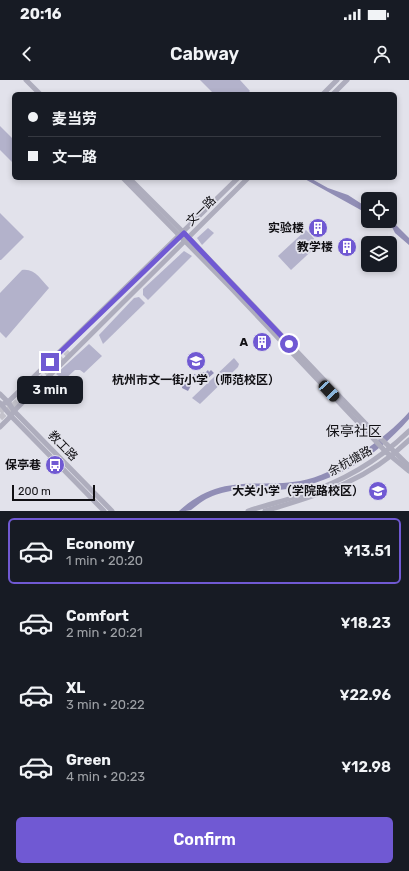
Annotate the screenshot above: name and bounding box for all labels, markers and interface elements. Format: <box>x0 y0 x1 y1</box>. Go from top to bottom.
text: 20:16 <box>20 5 62 23</box>
icon: back <box>16 43 38 65</box>
text: Cabway <box>170 43 239 65</box>
icon: person <box>371 43 393 65</box>
text: 麦当劳 <box>52 110 97 128</box>
text: 文一路 <box>52 148 97 166</box>
map controls <box>361 192 397 272</box>
button: locate <box>361 192 397 228</box>
street label: 文一路 <box>183 193 219 229</box>
building icon: 实验楼 <box>307 217 329 239</box>
place label: 实验楼 <box>268 221 304 235</box>
building icon: 教学楼 <box>336 236 358 258</box>
button: layers <box>361 236 397 272</box>
place label: 教学楼 <box>297 240 333 254</box>
building icon: A <box>251 331 273 353</box>
place label: A <box>239 335 248 349</box>
route start <box>280 335 298 353</box>
school or university icon: 杭州市文一街小学（师范校区） <box>185 350 207 372</box>
route end <box>41 353 59 371</box>
place label: 杭州市文一街小学（师范校区） <box>112 373 280 387</box>
callout: 3 min <box>17 376 83 404</box>
car <box>316 378 342 404</box>
text: 3 min <box>33 382 67 397</box>
district label: 保亭社区 <box>326 423 382 440</box>
street label: 教工路 <box>45 428 81 464</box>
street label: 余杭塘路 <box>326 443 374 479</box>
bus stop icon: 保亭巷 <box>44 454 66 476</box>
place label: 保亭巷 <box>5 458 41 472</box>
school or university icon: 大关小学（学院路校区） <box>367 480 389 502</box>
scale bar <box>12 483 95 502</box>
place label: 大关小学（学院路校区） <box>232 484 364 498</box>
text: 200 m <box>18 485 51 498</box>
icon: car <box>18 533 54 569</box>
text: Economy <box>66 535 135 553</box>
text: ¥13.51 <box>343 542 391 560</box>
text: 1 min · 20:20 <box>66 553 143 568</box>
icon: car <box>18 605 54 641</box>
text: Comfort <box>66 607 129 625</box>
text: ¥18.23 <box>341 614 391 632</box>
text: 2 min · 20:21 <box>66 625 142 640</box>
icon: car <box>18 677 54 713</box>
text: XL <box>66 679 85 697</box>
text: ¥22.96 <box>339 686 391 704</box>
text: 3 min · 20:22 <box>66 697 145 712</box>
icon: car <box>18 749 54 785</box>
text: Green <box>66 751 111 769</box>
text: ¥12.98 <box>341 758 391 776</box>
text: 4 min · 20:23 <box>66 769 145 784</box>
button: Confirm <box>16 817 393 863</box>

